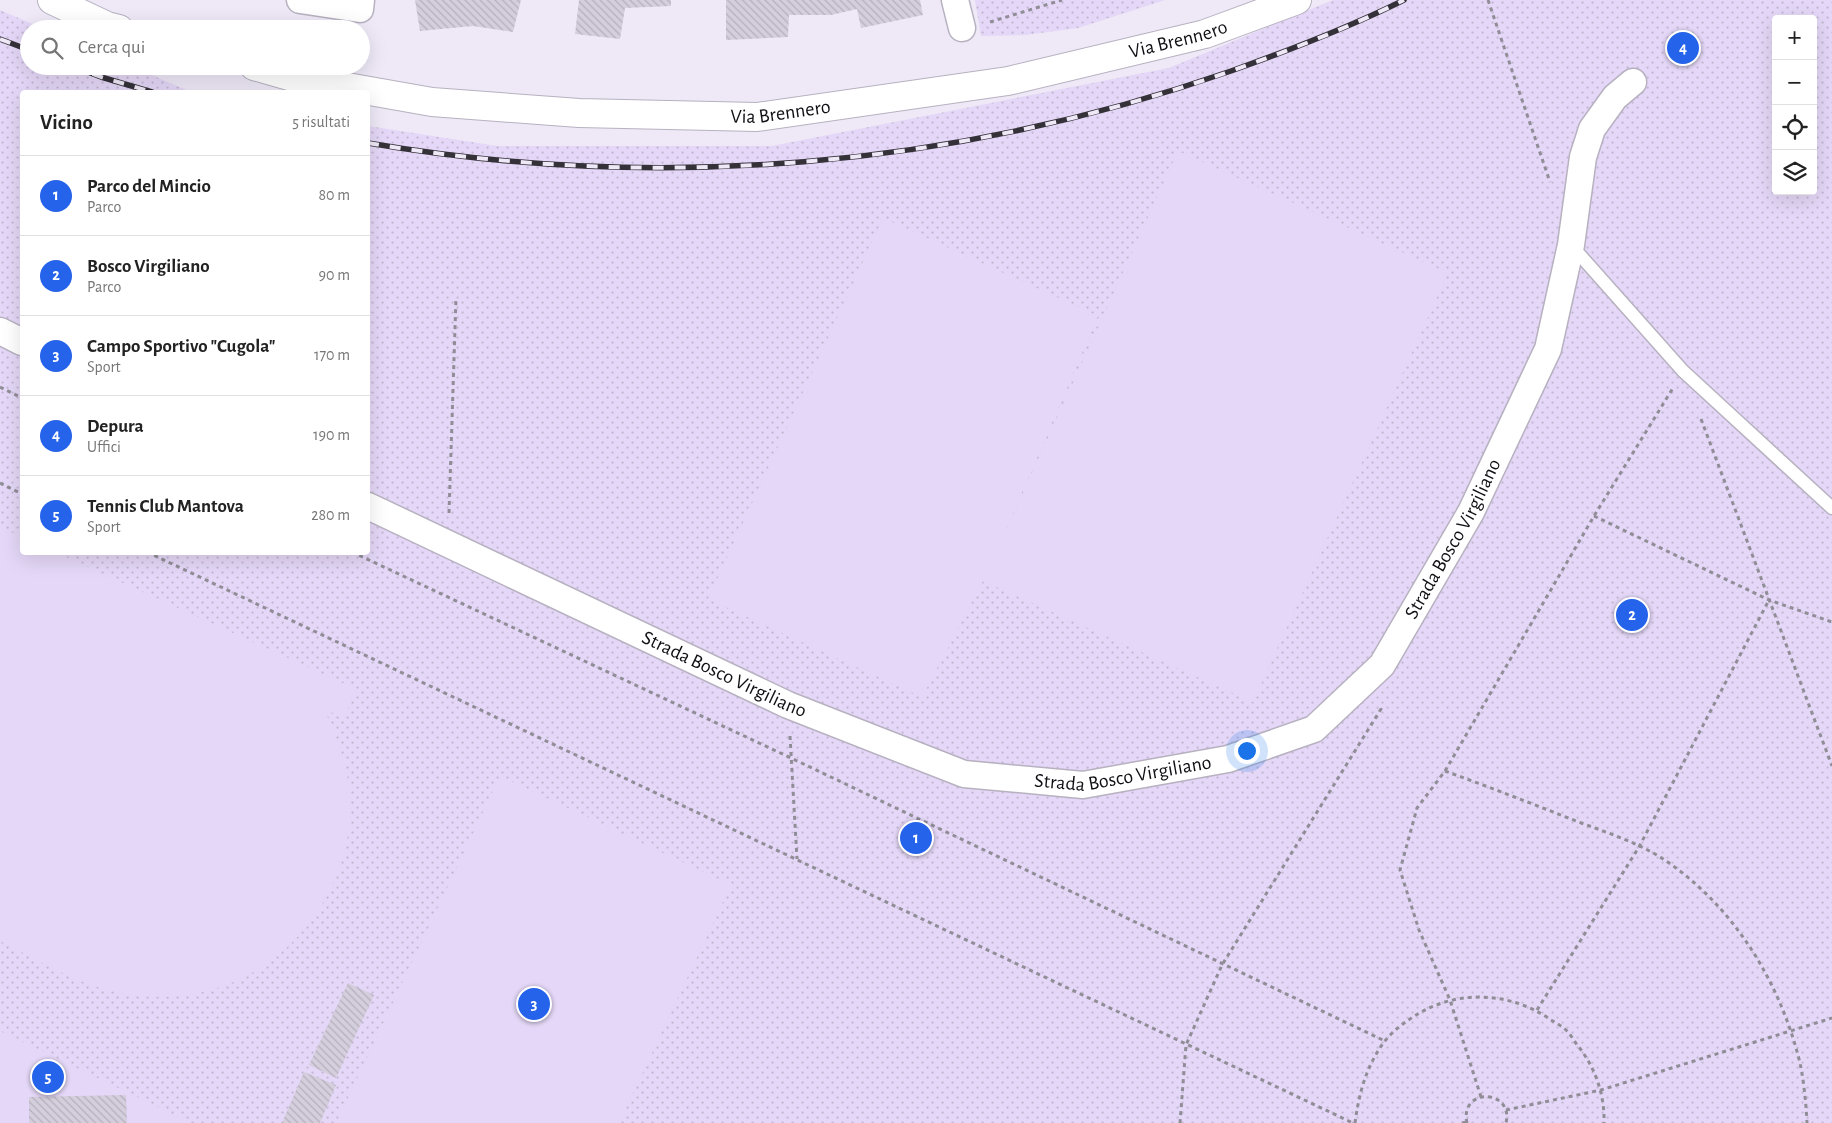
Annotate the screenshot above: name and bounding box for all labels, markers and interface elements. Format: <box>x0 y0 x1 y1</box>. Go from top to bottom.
map controls <box>1772 15 1817 195</box>
button: + <box>1772 15 1817 60</box>
street label: Via Brennero <box>1127 17 1230 62</box>
search box <box>20 20 370 75</box>
pin: 4 <box>1667 29 1699 67</box>
icon: search <box>38 34 66 62</box>
text: Cerca qui <box>78 38 145 57</box>
button: − <box>1772 60 1817 105</box>
street label: Via Brennero <box>730 97 832 127</box>
button: locate <box>1772 105 1817 150</box>
text: Vicino <box>40 112 93 133</box>
text: 5 risultati <box>292 114 350 130</box>
button: layers <box>1772 150 1817 195</box>
text: Parco del Mincio <box>87 177 211 196</box>
text: 1 <box>53 187 59 203</box>
text: 80 m <box>319 187 350 203</box>
text: Parco <box>87 199 121 215</box>
text: Bosco Virgiliano <box>87 257 210 276</box>
text: 2 <box>52 267 60 283</box>
text: 90 m <box>319 267 350 283</box>
text: Parco <box>87 279 121 295</box>
text: Campo Sportivo "Cugola" <box>87 337 276 356</box>
text: 3 <box>53 347 59 363</box>
text: 170 m <box>314 347 350 363</box>
text: Sport <box>87 359 121 375</box>
text: Depura <box>87 417 144 436</box>
text: 4 <box>52 427 60 443</box>
text: 190 m <box>313 427 350 443</box>
text: Uffici <box>87 439 121 455</box>
street label: Strada Bosco Virgiliano <box>1401 456 1505 622</box>
text: Tennis Club Mantova <box>87 497 244 516</box>
text: 5 <box>53 507 59 523</box>
text: 280 m <box>311 507 350 523</box>
text: Sport <box>87 519 121 535</box>
pin: 2 <box>1616 596 1648 634</box>
street label: Strada Bosco Virgiliano <box>639 627 809 721</box>
your location <box>1234 738 1260 764</box>
street label: Strada Bosco Virgiliano <box>1033 752 1213 795</box>
pin: 1 <box>900 819 932 857</box>
pin: 3 <box>518 985 550 1023</box>
pin: 5 <box>32 1058 64 1096</box>

